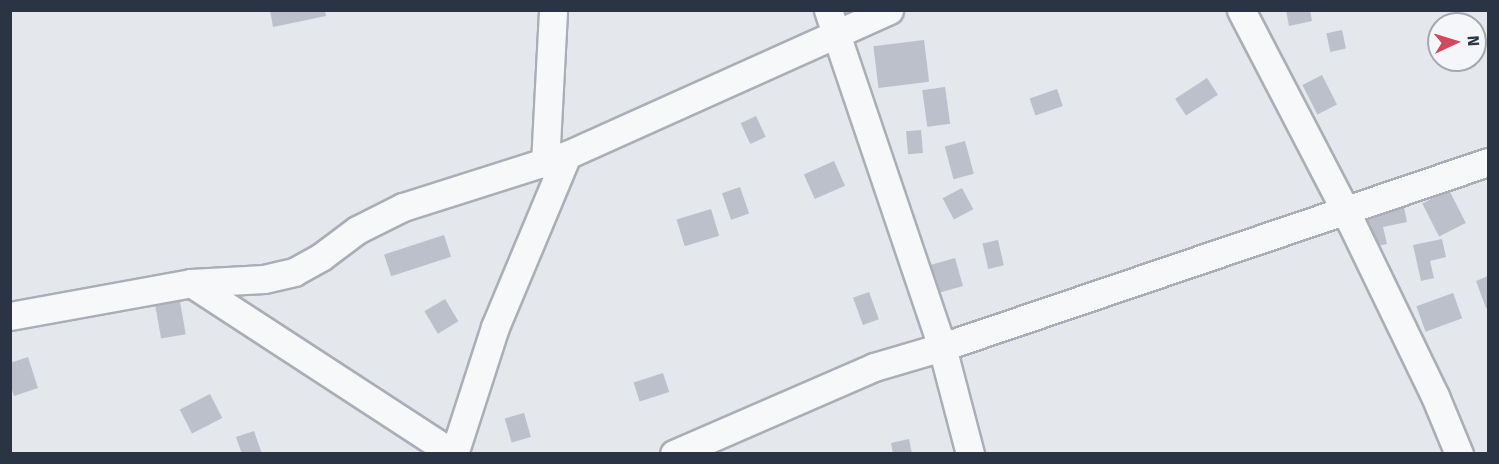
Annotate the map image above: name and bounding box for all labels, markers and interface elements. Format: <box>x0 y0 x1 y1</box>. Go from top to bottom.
north arrow <box>1427 12 1487 72</box>
text: N <box>1464 35 1483 47</box>

